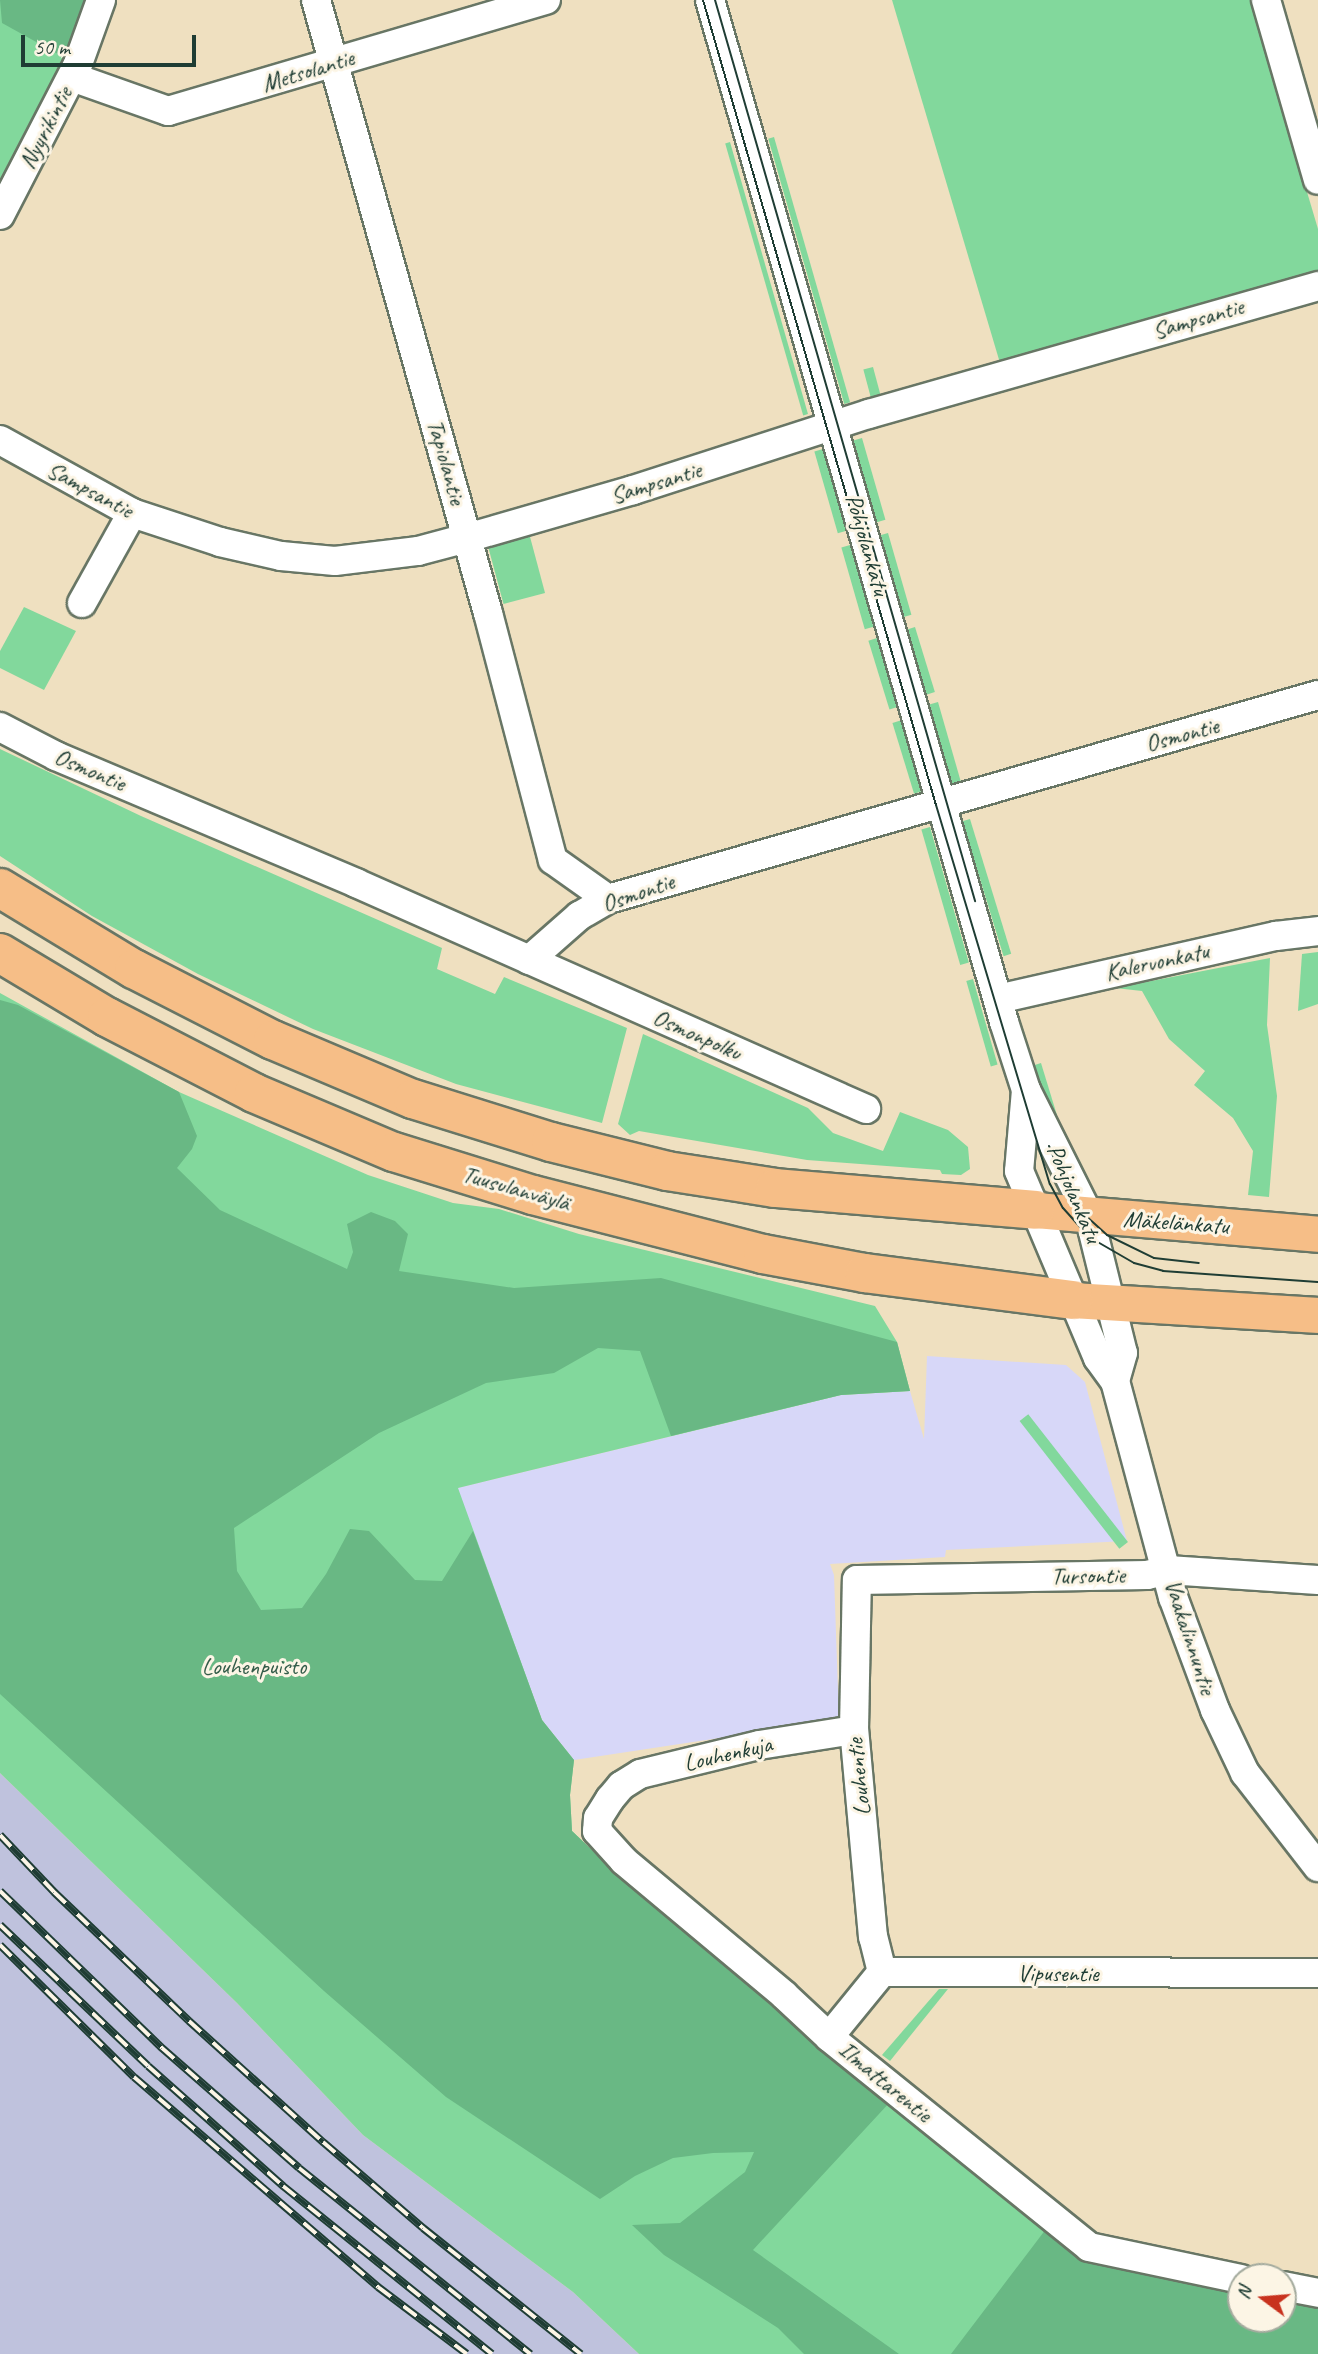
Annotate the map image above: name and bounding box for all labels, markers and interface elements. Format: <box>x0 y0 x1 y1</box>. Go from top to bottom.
scale bar <box>24 21 200 65</box>
text: 50 m <box>34 34 70 60</box>
street label: Metsolantie <box>259 43 357 99</box>
street label: Nyyrikintie <box>13 82 79 174</box>
street label: Sampsantie <box>1149 292 1247 346</box>
street label: Tapiolantie <box>420 416 472 508</box>
street label: Sampsantie <box>42 455 138 525</box>
street label: Sampsantie <box>607 456 705 510</box>
street label: Pohjolankatu <box>839 491 895 599</box>
street label: Osmontie <box>1142 711 1222 759</box>
street label: Osmontie <box>50 742 130 798</box>
street label: Osmontie <box>598 867 678 919</box>
street label: Kalervonkatu <box>1103 937 1211 987</box>
street label: Osmonpolku <box>648 1003 746 1067</box>
street label: Pohjolankatu <box>1040 1140 1108 1248</box>
street label: Tuusulanväylä <box>459 1160 573 1218</box>
street label: Mäkelänkatu <box>1122 1205 1230 1241</box>
street label: Tursontie <box>1051 1561 1125 1591</box>
street label: Vaakalinnuntie <box>1158 1576 1222 1698</box>
park label: Louhenpuisto <box>202 1653 306 1681</box>
street label: Louhenkuja <box>681 1730 775 1778</box>
street label: Louhentie <box>841 1737 877 1817</box>
street label: Vipusentie <box>1017 1960 1099 1988</box>
street label: Ilmattarentie <box>832 2035 938 2129</box>
north arrow <box>1227 2263 1297 2333</box>
text: N <box>1231 2284 1257 2302</box>

